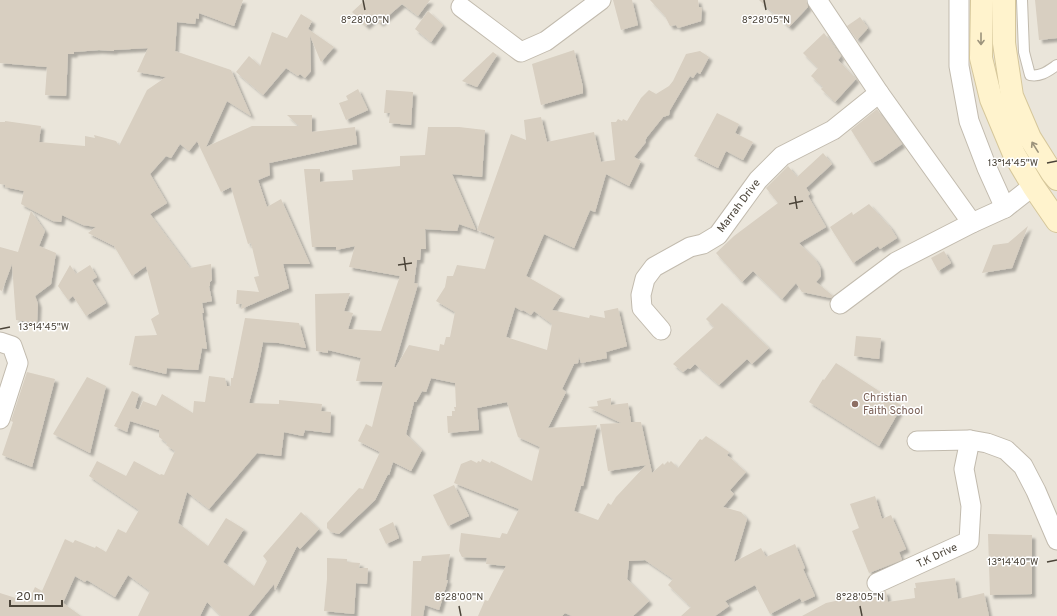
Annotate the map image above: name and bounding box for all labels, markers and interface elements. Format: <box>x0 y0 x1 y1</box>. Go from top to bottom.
text: 8°28'00"N <box>341 14 389 27</box>
text: 8°28'05"N <box>742 14 790 27</box>
one-way arrow <box>977 32 985 45</box>
one-way arrow <box>1031 142 1039 153</box>
text: 13°14'45"W <box>988 157 1038 170</box>
street label: Marrah Drive <box>714 176 764 236</box>
text: 13°14'45"W <box>19 321 69 334</box>
place label: Christian Faith School <box>863 391 923 418</box>
marker: Christian Faith School <box>850 399 860 409</box>
street label: T.K Drive <box>914 540 960 572</box>
text: 13°14'40"W <box>988 556 1038 569</box>
scale bar <box>10 582 62 608</box>
text: 20 m <box>16 589 44 605</box>
text: 8°28'00"N <box>435 591 483 604</box>
text: 8°28'05"N <box>836 591 884 604</box>

